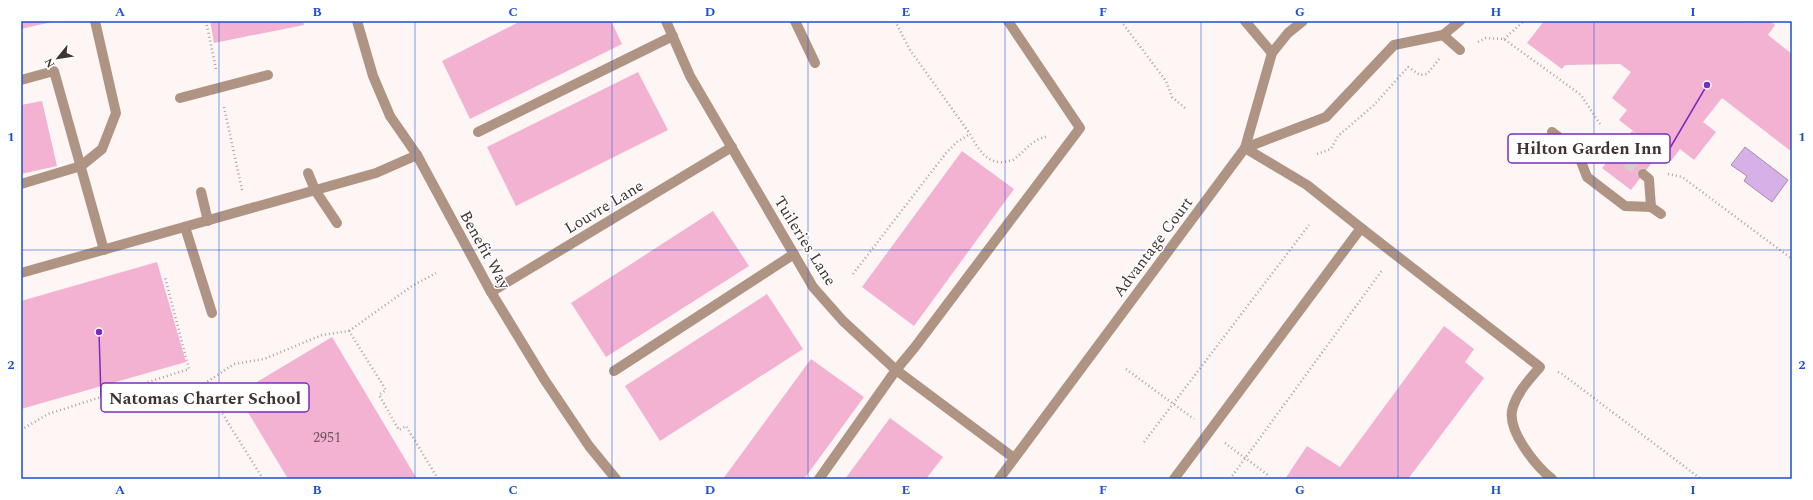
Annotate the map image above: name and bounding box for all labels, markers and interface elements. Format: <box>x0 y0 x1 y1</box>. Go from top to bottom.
text: A <box>115 2 125 22</box>
text: B <box>312 2 322 22</box>
text: C <box>508 2 518 22</box>
text: D <box>705 2 715 22</box>
text: E <box>902 2 911 22</box>
text: F <box>1099 2 1107 22</box>
text: G <box>1295 2 1305 22</box>
text: H <box>1491 2 1502 22</box>
text: I <box>1690 2 1696 22</box>
north arrow <box>38 38 78 78</box>
text: N <box>40 55 59 71</box>
text: 1 <box>7 127 15 147</box>
text: 1 <box>1798 127 1806 147</box>
callout: Hilton Garden Inn <box>1508 134 1670 163</box>
text: Hilton Garden Inn <box>1516 136 1662 162</box>
street label: Louvre Lane <box>560 174 648 240</box>
street label: Tuileries Lane <box>768 191 842 291</box>
street label: Advantage Court <box>1107 191 1199 302</box>
street label: Benefit Way <box>454 206 517 295</box>
text: 2 <box>7 355 15 375</box>
text: 2 <box>1798 355 1806 375</box>
callout: Natomas Charter School <box>101 383 309 412</box>
text: Natomas Charter School <box>109 386 301 412</box>
house number: 2951 <box>313 427 341 448</box>
text: A <box>115 480 125 500</box>
text: B <box>312 480 322 500</box>
text: C <box>508 480 518 500</box>
text: D <box>705 480 715 500</box>
text: E <box>902 480 911 500</box>
text: F <box>1099 480 1107 500</box>
text: G <box>1295 480 1305 500</box>
text: H <box>1491 480 1502 500</box>
text: I <box>1690 480 1696 500</box>

